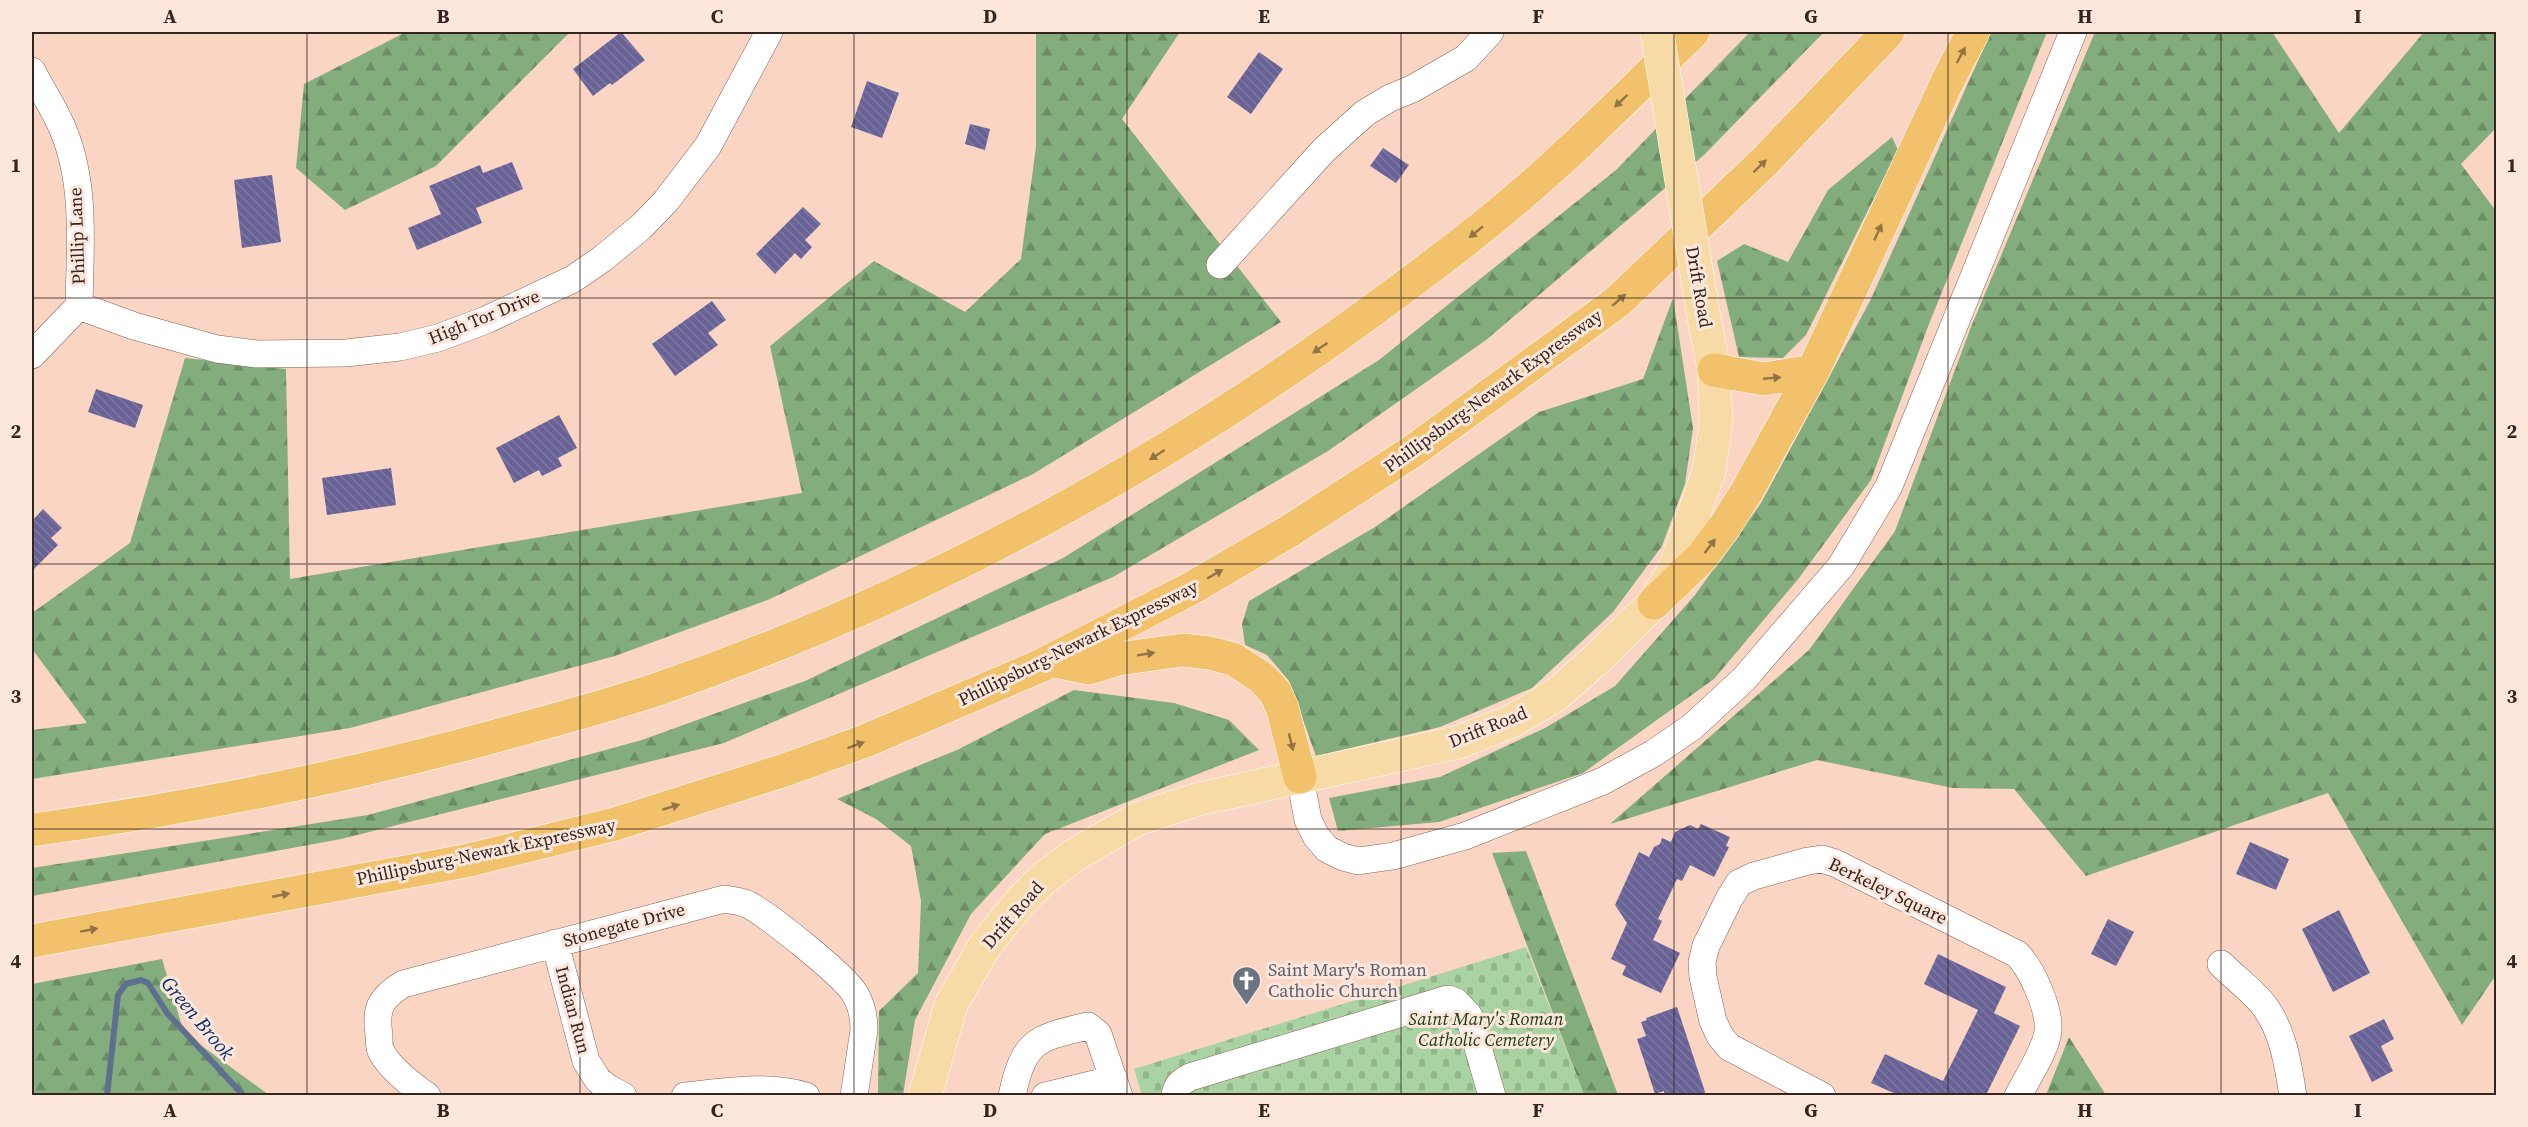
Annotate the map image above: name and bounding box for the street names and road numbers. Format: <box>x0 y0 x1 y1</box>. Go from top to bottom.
street label: Phillip Lane <box>62 187 91 285</box>
street label: Drift Road <box>1680 244 1719 330</box>
street label: High Tor Drive <box>424 283 543 350</box>
street label: Phillipsburg-Newark Expressway <box>1379 302 1608 478</box>
street label: Phillipsburg-Newark Expressway <box>954 573 1203 712</box>
street label: Drift Road <box>1445 700 1531 754</box>
street label: Phillipsburg-Newark Expressway <box>354 812 618 891</box>
street label: Berkeley Square <box>1824 851 1952 930</box>
street label: Drift Road <box>976 875 1049 954</box>
street label: Stonegate Drive <box>560 896 688 953</box>
street label: Indian Run <box>550 963 597 1057</box>

